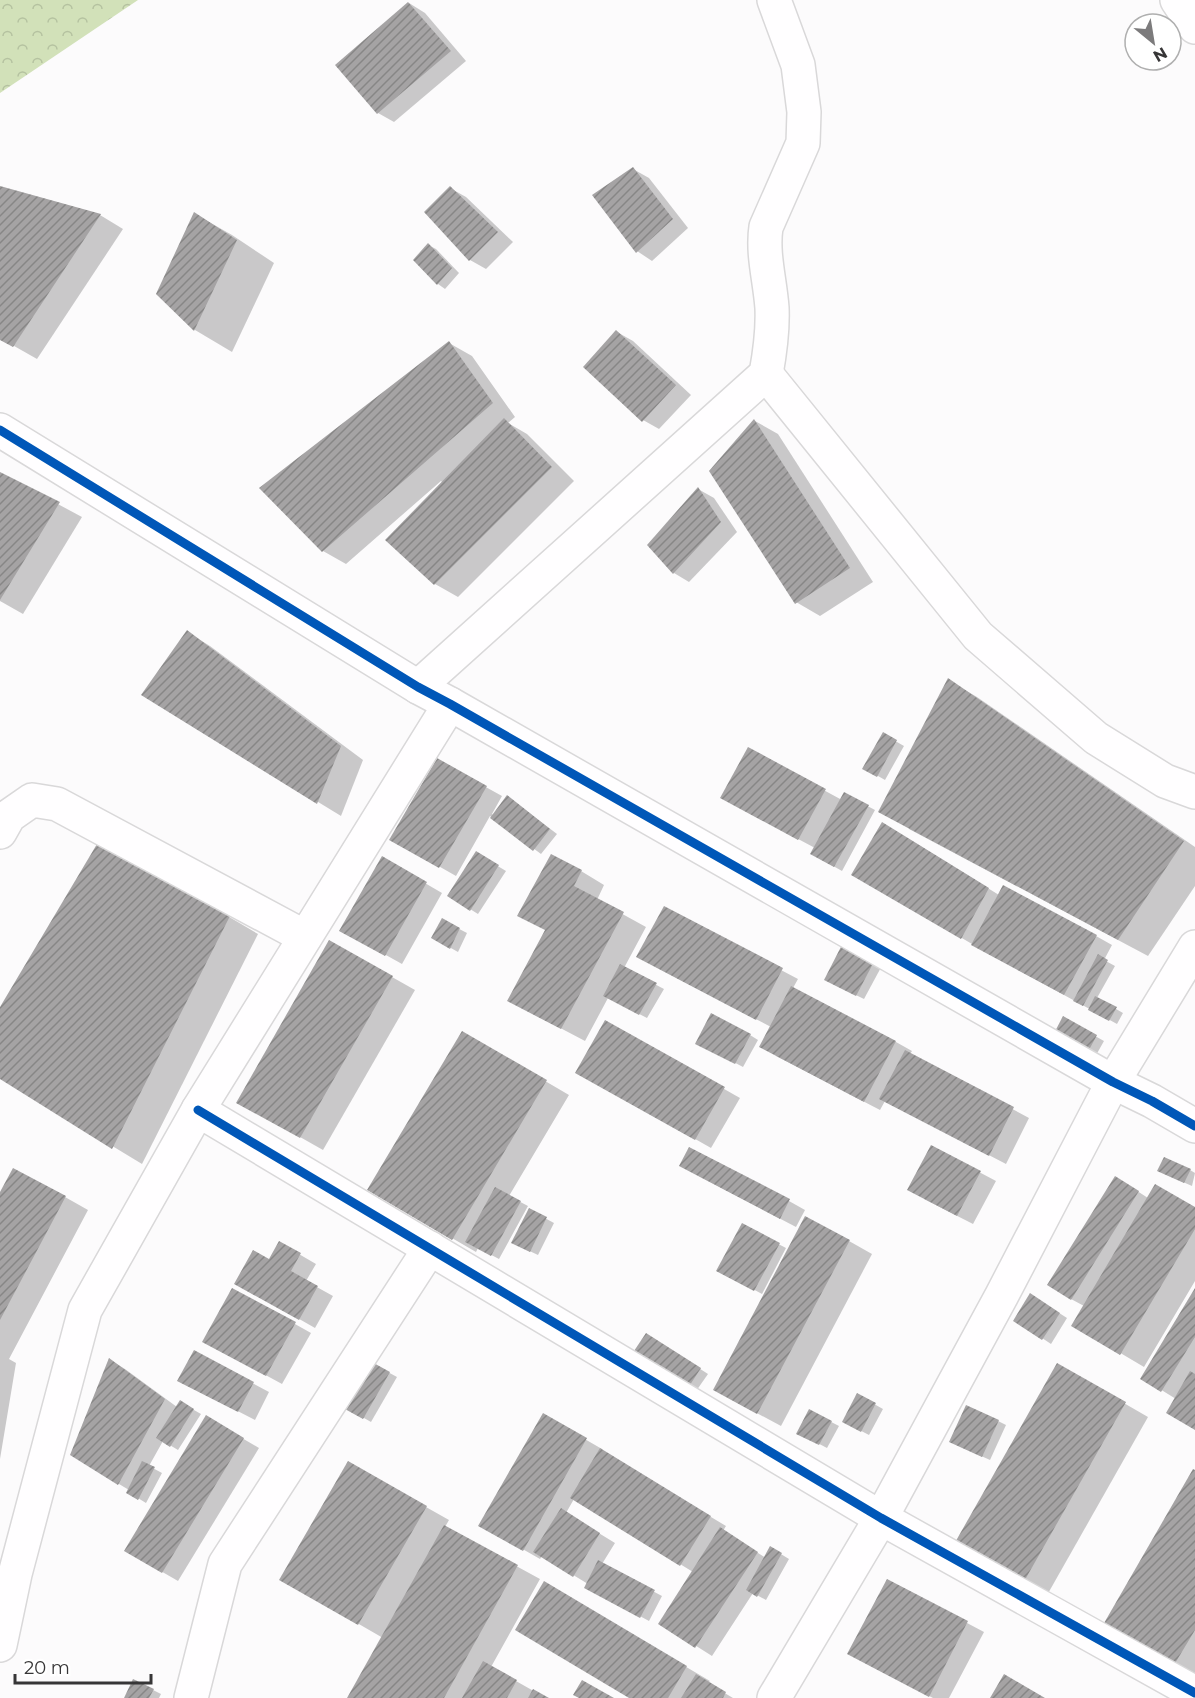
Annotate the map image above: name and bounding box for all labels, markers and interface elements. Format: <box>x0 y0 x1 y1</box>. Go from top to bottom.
north arrow <box>1123 12 1183 72</box>
text: N <box>1150 43 1171 66</box>
scale bar <box>15 1647 152 1685</box>
text: 20 m <box>24 1657 70 1679</box>

